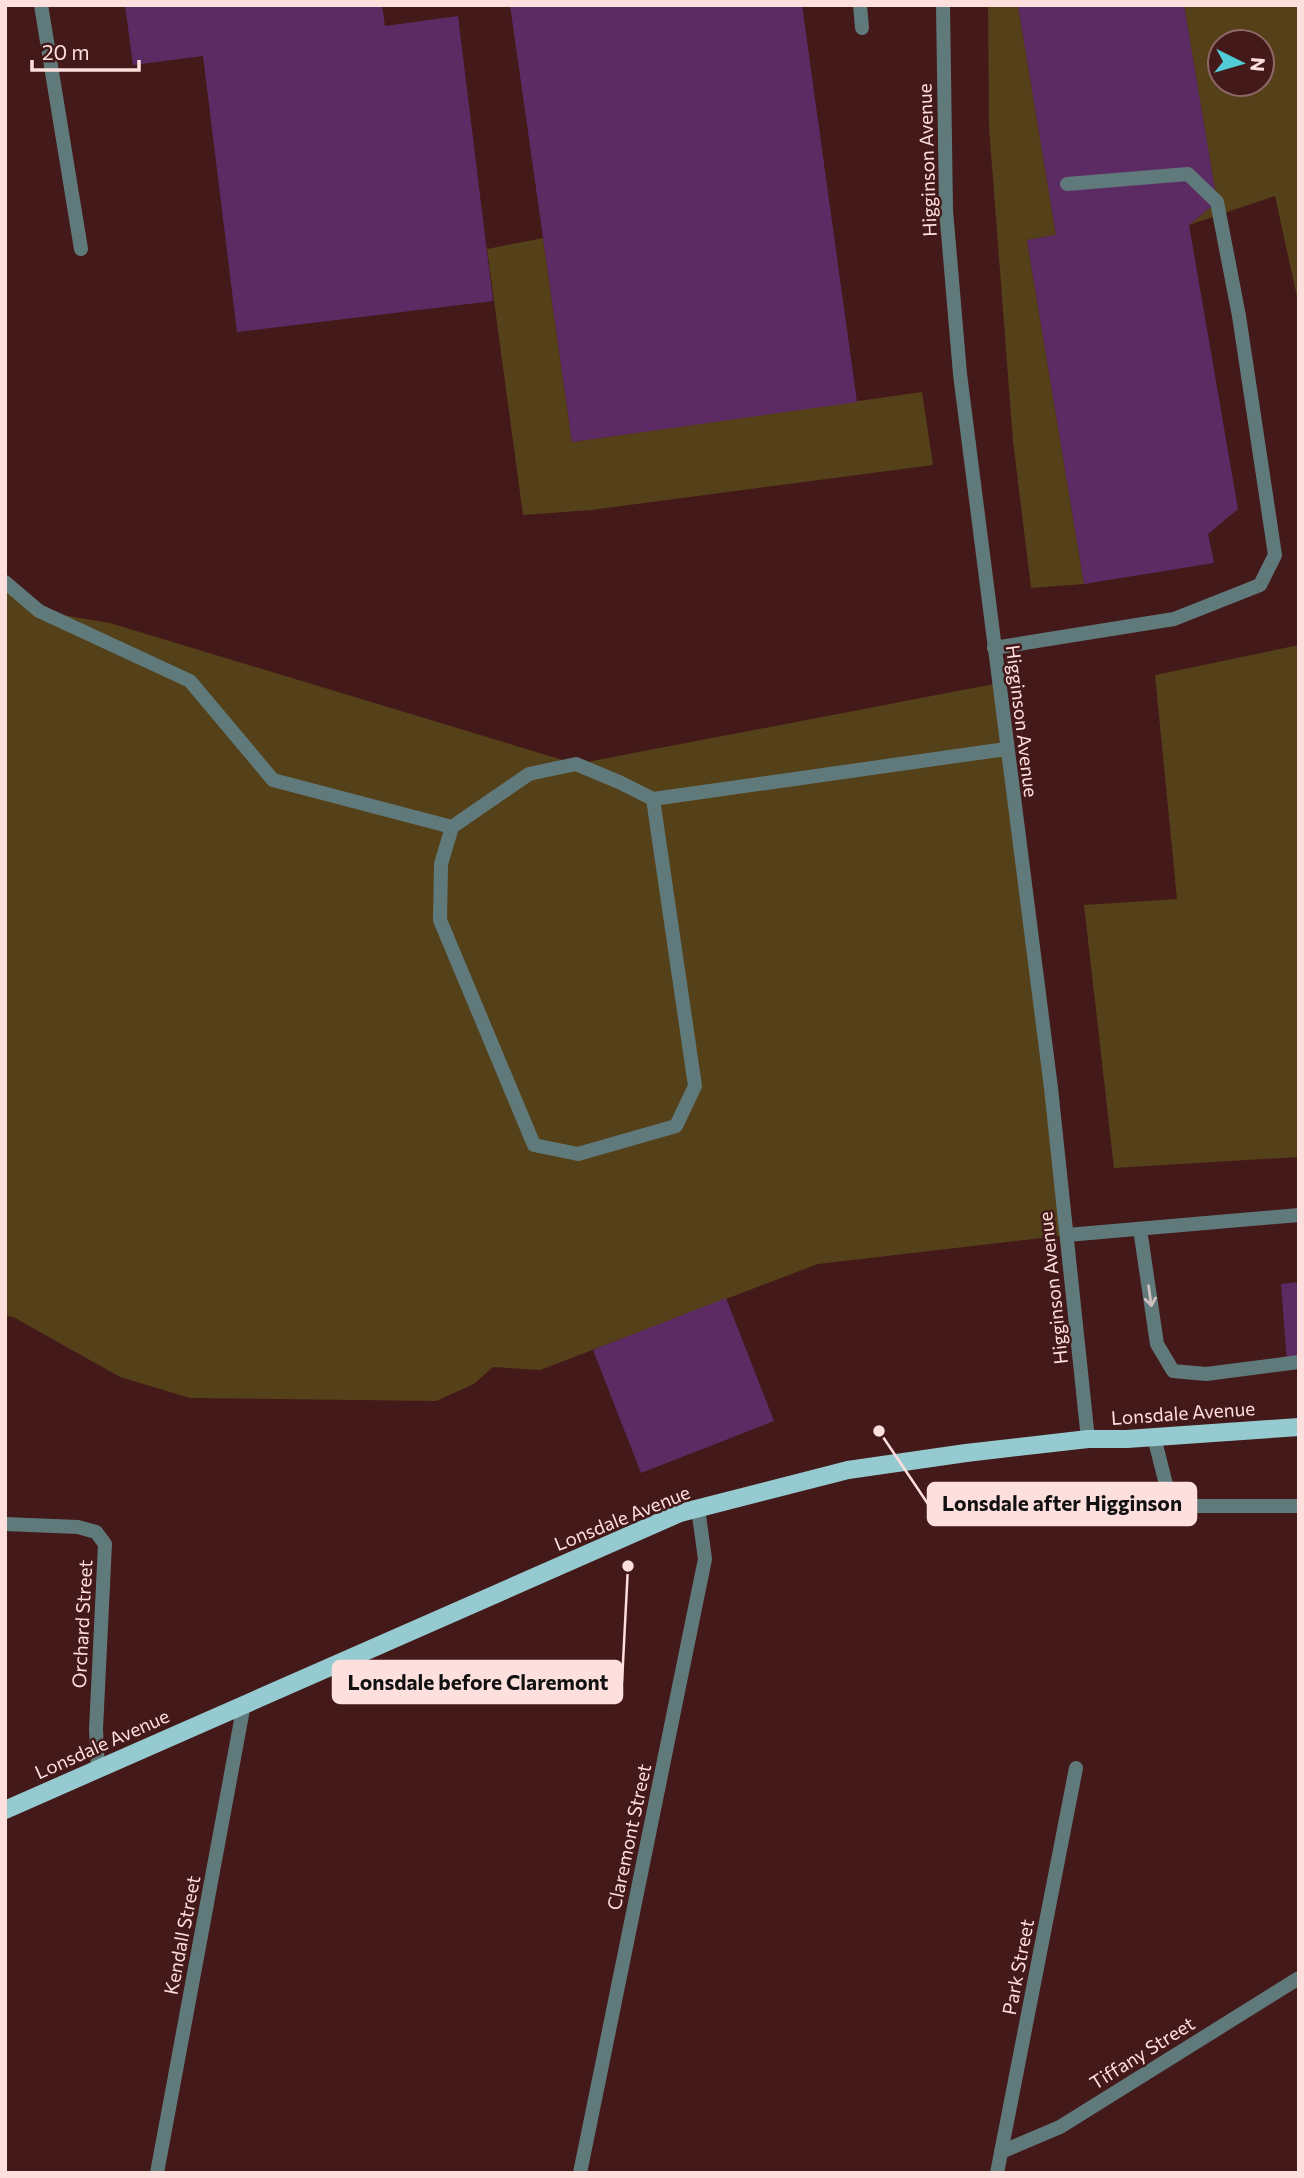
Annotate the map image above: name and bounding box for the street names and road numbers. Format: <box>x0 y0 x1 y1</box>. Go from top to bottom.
street label: Higginson Avenue <box>912 83 941 237</box>
street label: Higginson Avenue <box>1002 643 1043 798</box>
street label: Higginson Avenue <box>1033 1211 1072 1366</box>
street label: Lonsdale Avenue <box>1110 1396 1256 1429</box>
street label: Lonsdale Avenue <box>551 1480 693 1555</box>
street label: Orchard Street <box>67 1559 96 1689</box>
street label: Lonsdale Avenue <box>31 1704 172 1783</box>
street label: Claremont Street <box>602 1761 655 1912</box>
street label: Kendall Street <box>159 1873 204 1996</box>
street label: Park Street <box>997 1917 1038 2017</box>
street label: Tiffany Street <box>1085 2011 1199 2094</box>

